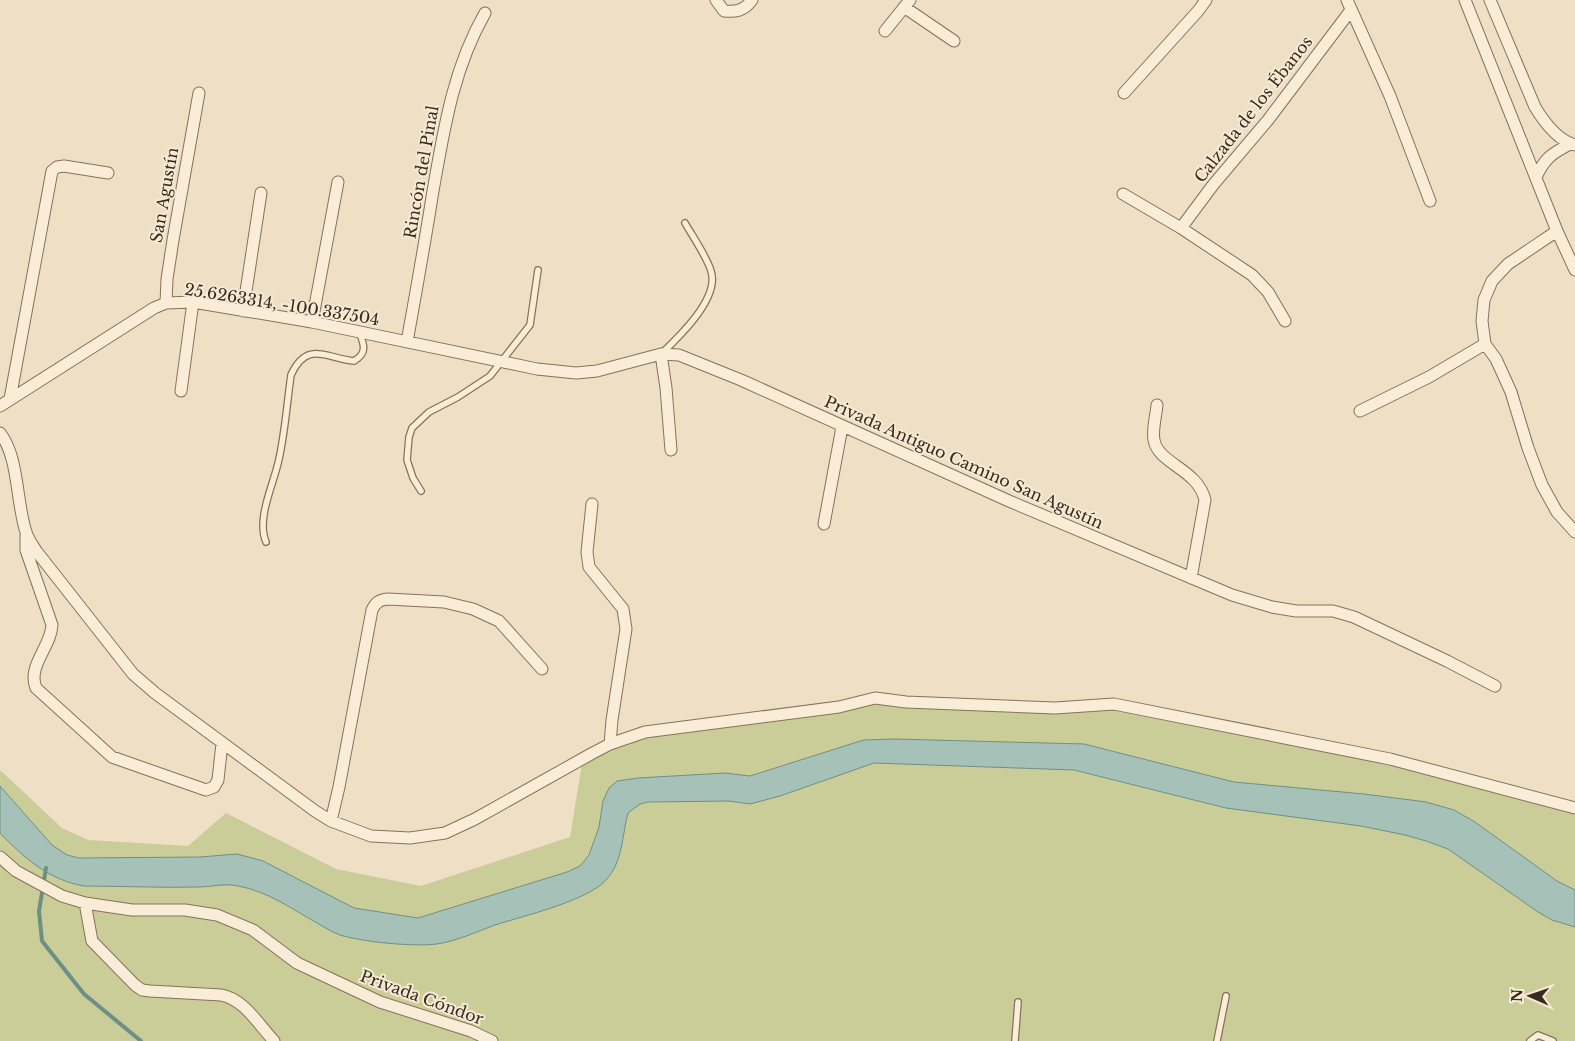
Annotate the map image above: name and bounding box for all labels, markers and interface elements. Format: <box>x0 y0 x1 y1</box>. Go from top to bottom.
street label: Calzada de los Ébanos <box>1190 32 1316 186</box>
street label: Rincón del Pinal <box>399 104 443 240</box>
street label: San Agustín <box>146 146 182 244</box>
street label: 25.6263314, -100.337504 <box>183 279 381 329</box>
street label: Privada Antiguo Camino San Agustín <box>821 391 1107 533</box>
street label: Privada Cóndor <box>358 965 487 1029</box>
north arrow <box>1505 971 1555 1021</box>
text: N <box>1508 989 1526 1002</box>

